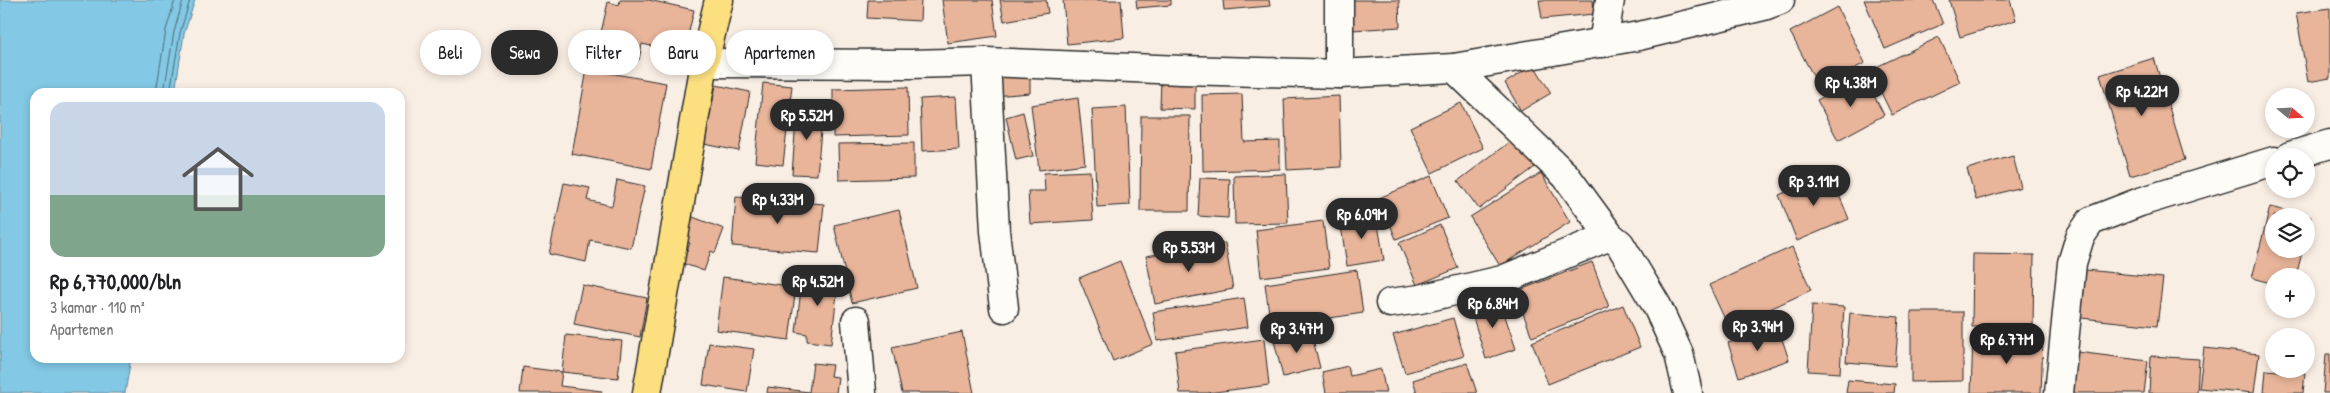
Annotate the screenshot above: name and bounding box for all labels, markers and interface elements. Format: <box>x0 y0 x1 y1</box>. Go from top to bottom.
chip: Beli <box>420 30 481 75</box>
chip: Sewa <box>491 30 558 75</box>
chip: Filter <box>568 30 640 75</box>
chip: Baru <box>650 30 716 75</box>
chip: Apartemen <box>726 30 834 75</box>
pin: Rp 4.38M <box>1799 66 1903 108</box>
text: Rp 4.38M <box>1826 71 1876 93</box>
pin: Rp 4.22M <box>2090 74 2194 117</box>
text: Rp 4.22M <box>2116 80 2168 102</box>
north arrow <box>2265 88 2315 138</box>
map controls <box>2265 88 2315 378</box>
pin: Rp 5.52M <box>755 98 859 141</box>
text: Rp 5.52M <box>781 104 833 126</box>
icon: home <box>173 134 263 224</box>
button: locate <box>2265 148 2315 198</box>
pin: Rp 3.11M <box>1762 164 1866 207</box>
text: Rp 3.11M <box>1789 170 1839 192</box>
pin: Rp 4.33M <box>726 182 830 225</box>
text: Rp 4.33M <box>752 188 804 210</box>
pin: Rp 6.09M <box>1310 198 1414 240</box>
text: Rp 6.09M <box>1337 203 1387 225</box>
button: layers <box>2265 208 2315 258</box>
pin: Rp 5.53M <box>1137 230 1241 273</box>
text: Rp 5.53M <box>1163 236 1215 258</box>
pin: Rp 4.52M <box>766 264 870 307</box>
text: Rp 6,770,000/bln <box>50 267 181 296</box>
button: + <box>2265 268 2315 318</box>
text: Rp 4.52M <box>793 270 844 292</box>
pin: Rp 6.84M <box>1441 286 1545 329</box>
text: Rp 6.84M <box>1468 292 1518 314</box>
text: 3 kamar · 110 m² <box>50 296 145 318</box>
pin: Rp 3.94M <box>1706 310 1810 352</box>
pin: Rp 3.47M <box>1245 312 1349 354</box>
text: Rp 3.94M <box>1733 315 1783 337</box>
text: Rp 3.47M <box>1271 317 1323 339</box>
text: Apartemen <box>50 318 113 340</box>
pin: Rp 6.77M <box>1955 322 2059 365</box>
text: Rp 6.77M <box>1981 328 2033 350</box>
button: − <box>2265 328 2315 378</box>

